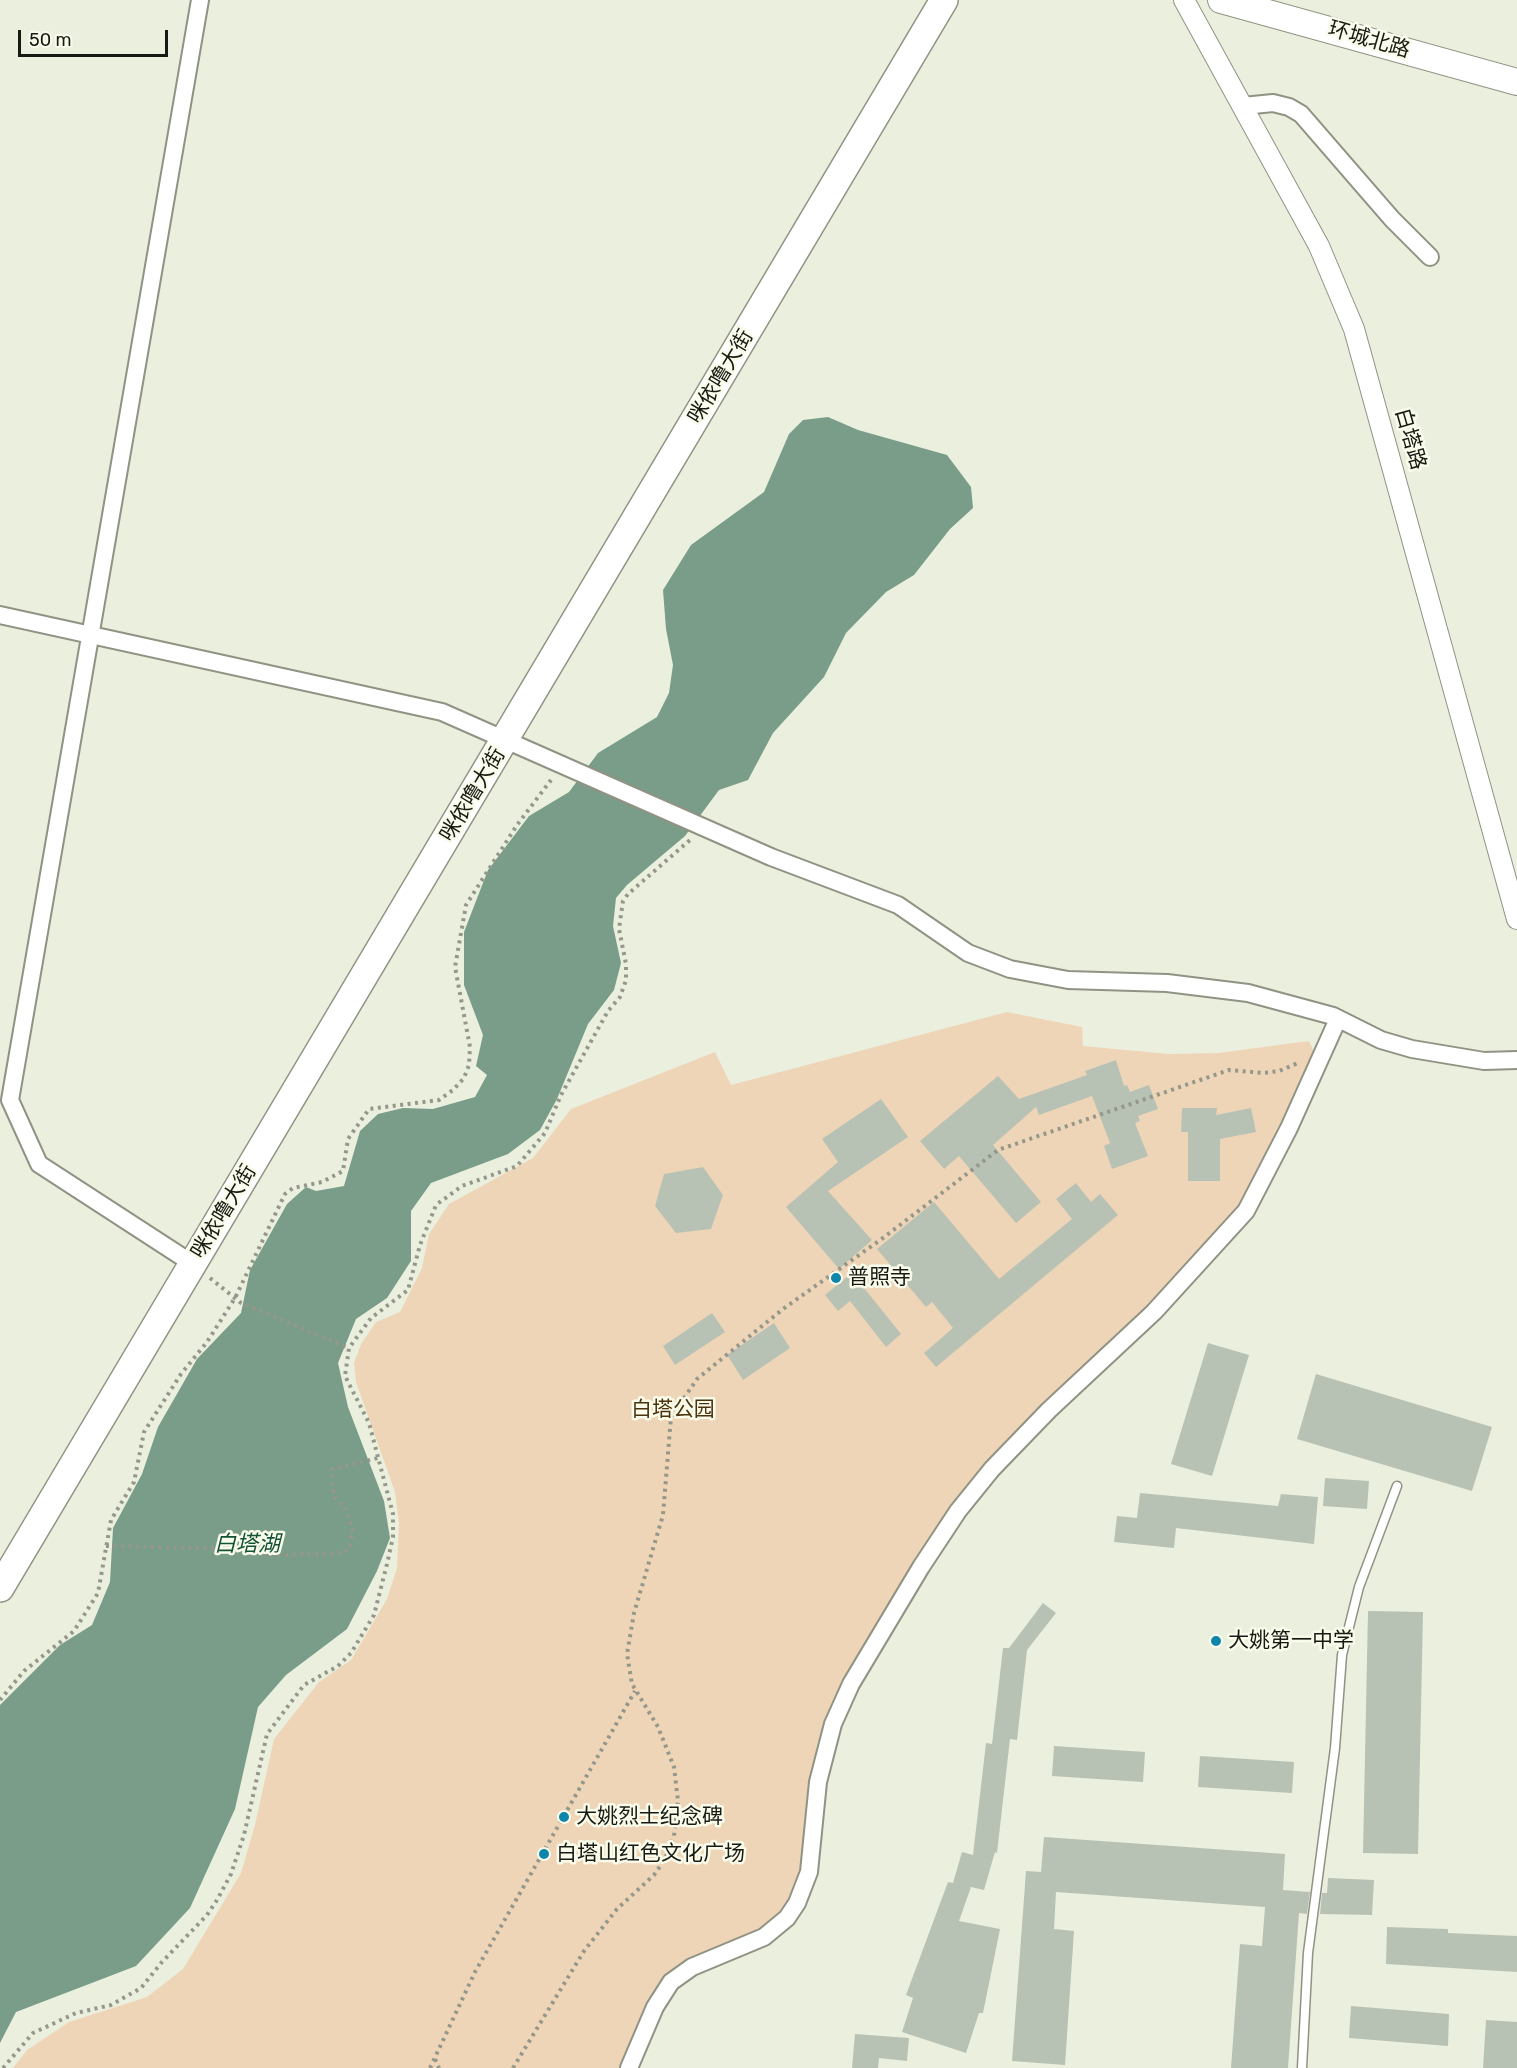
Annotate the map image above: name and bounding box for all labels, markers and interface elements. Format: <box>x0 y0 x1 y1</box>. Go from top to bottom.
street label: 环城北路 <box>1325 16 1413 64</box>
scale bar <box>21 18 171 56</box>
text: 50 m <box>29 29 72 51</box>
street label: 咪依噜大街 <box>683 326 759 428</box>
street label: 白塔路 <box>1389 405 1431 473</box>
street label: 咪依噜大街 <box>435 744 511 846</box>
street label: 咪依噜大街 <box>186 1161 262 1263</box>
place label: 普照寺 <box>848 1265 911 1291</box>
marker: 普照寺 <box>829 1271 843 1285</box>
park label: 白塔公园 <box>631 1397 715 1423</box>
water label: 白塔湖 <box>214 1532 280 1558</box>
place label: 大姚第一中学 <box>1228 1628 1354 1654</box>
marker: 大姚第一中学 <box>1209 1634 1223 1648</box>
place label: 大姚烈士纪念碑 <box>576 1804 723 1830</box>
marker: 大姚烈士纪念碑 <box>557 1810 571 1824</box>
place label: 白塔山红色文化广场 <box>556 1841 745 1867</box>
marker: 白塔山红色文化广场 <box>537 1847 551 1861</box>

